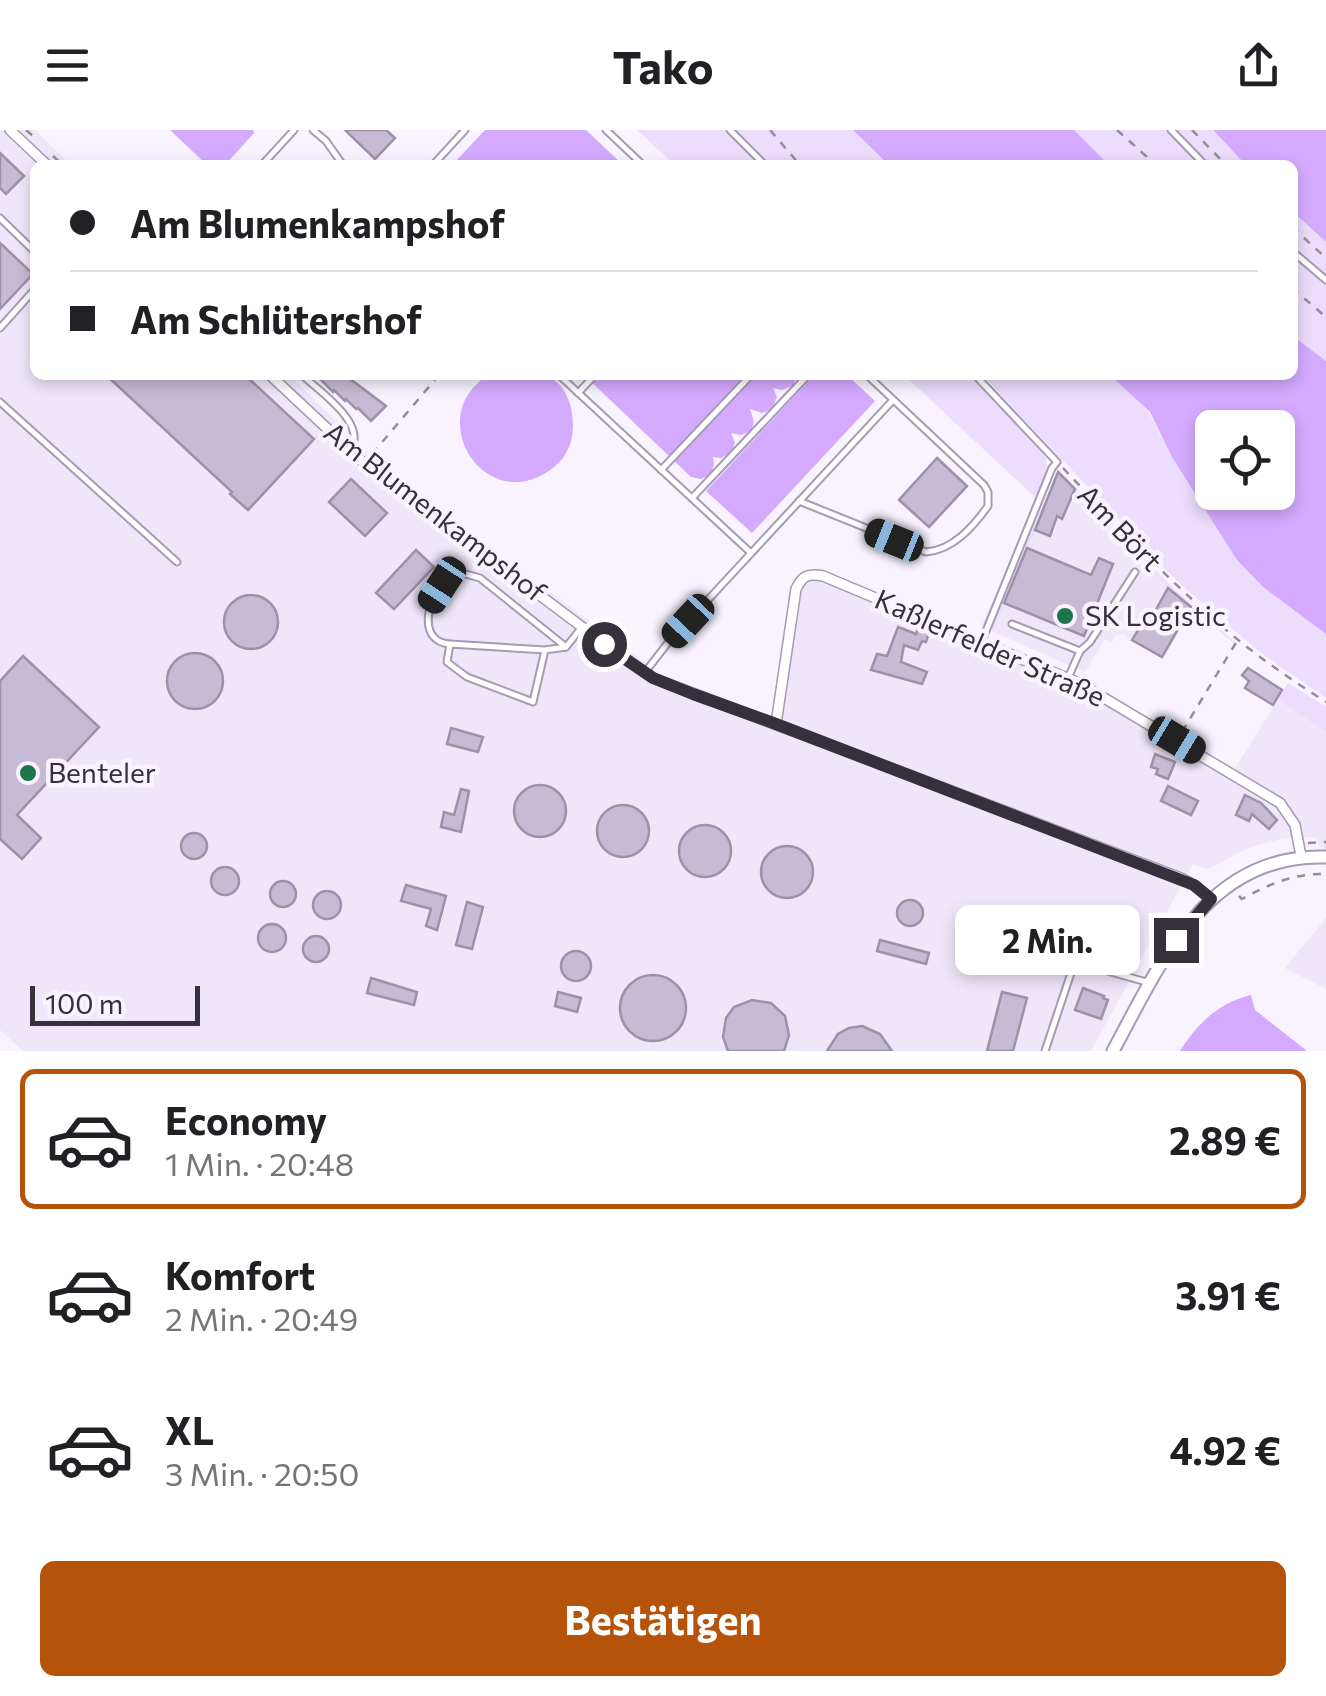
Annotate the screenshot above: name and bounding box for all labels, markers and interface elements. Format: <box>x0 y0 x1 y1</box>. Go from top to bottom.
icon: menu <box>40 38 95 93</box>
text: Tako <box>612 38 714 93</box>
icon: share <box>1231 38 1286 93</box>
text: Am Blumenkampshof <box>130 199 505 246</box>
text: Am Schlütershof <box>130 295 422 342</box>
map controls <box>1195 410 1295 510</box>
button: locate <box>1195 410 1295 510</box>
street label: Am Blumenkampshof <box>318 414 553 608</box>
street label: Am Bört <box>1071 477 1170 577</box>
car <box>861 515 927 565</box>
car <box>413 552 471 618</box>
street label: Kaßlerfelder Straße <box>870 581 1111 713</box>
car <box>657 589 719 653</box>
place label: SK Logistic <box>1085 598 1226 632</box>
marker: SK Logistic <box>1054 605 1076 627</box>
route start <box>582 622 627 667</box>
car <box>1144 712 1210 768</box>
place label: Benteler <box>48 755 156 789</box>
marker: Benteler <box>17 762 39 784</box>
callout: 2 Min. <box>956 905 1141 975</box>
route end <box>1154 918 1199 963</box>
text: 2 Min. <box>1002 920 1093 960</box>
scale bar <box>30 981 200 1026</box>
text: 100 m <box>45 986 123 1020</box>
icon: car <box>45 1094 135 1184</box>
text: Economy <box>165 1096 327 1143</box>
text: 2.89 € <box>1169 1116 1281 1163</box>
text: 1 Min. · 20:48 <box>165 1143 354 1183</box>
icon: car <box>45 1249 135 1339</box>
text: Komfort <box>165 1251 315 1298</box>
text: 3.91 € <box>1175 1271 1281 1318</box>
text: 2 Min. · 20:49 <box>165 1298 358 1338</box>
icon: car <box>45 1404 135 1494</box>
text: XL <box>165 1406 214 1453</box>
text: 4.92 € <box>1169 1426 1281 1473</box>
text: 3 Min. · 20:50 <box>165 1453 359 1493</box>
button: Bestätigen <box>40 1561 1286 1676</box>

